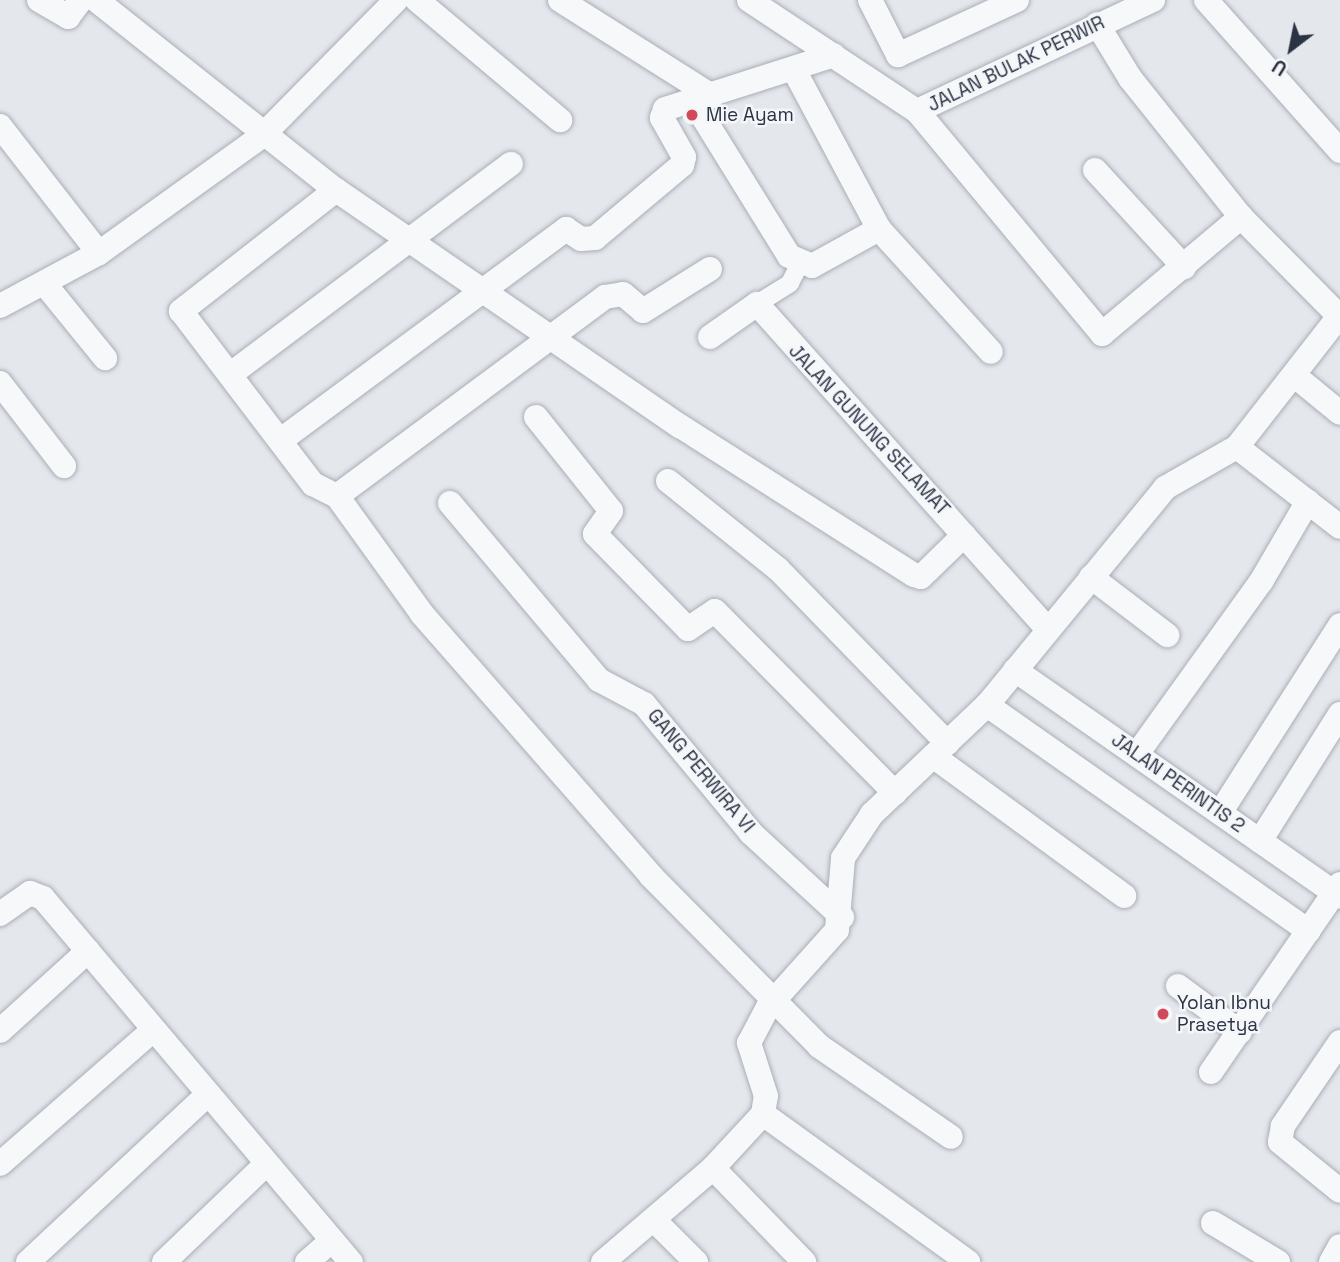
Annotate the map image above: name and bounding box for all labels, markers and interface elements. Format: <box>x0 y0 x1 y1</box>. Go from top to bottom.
street label: JALAN BULAK PERWIR <box>924 11 1108 117</box>
north arrow <box>1256 14 1326 84</box>
text: U <box>1268 53 1292 81</box>
place label: Mie Ayam <box>706 104 794 126</box>
marker: Mie Ayam <box>684 107 700 123</box>
street label: JALAN GUNUNG SELAMAT <box>784 340 954 520</box>
street label: GANG PERWIRA VI <box>642 704 760 838</box>
street label: JALAN PERINTIS 2 <box>1107 728 1249 838</box>
place label: Yolan Ibnu Prasetya <box>1177 992 1271 1036</box>
marker: Yolan Ibnu Prasetya <box>1155 1006 1171 1022</box>

